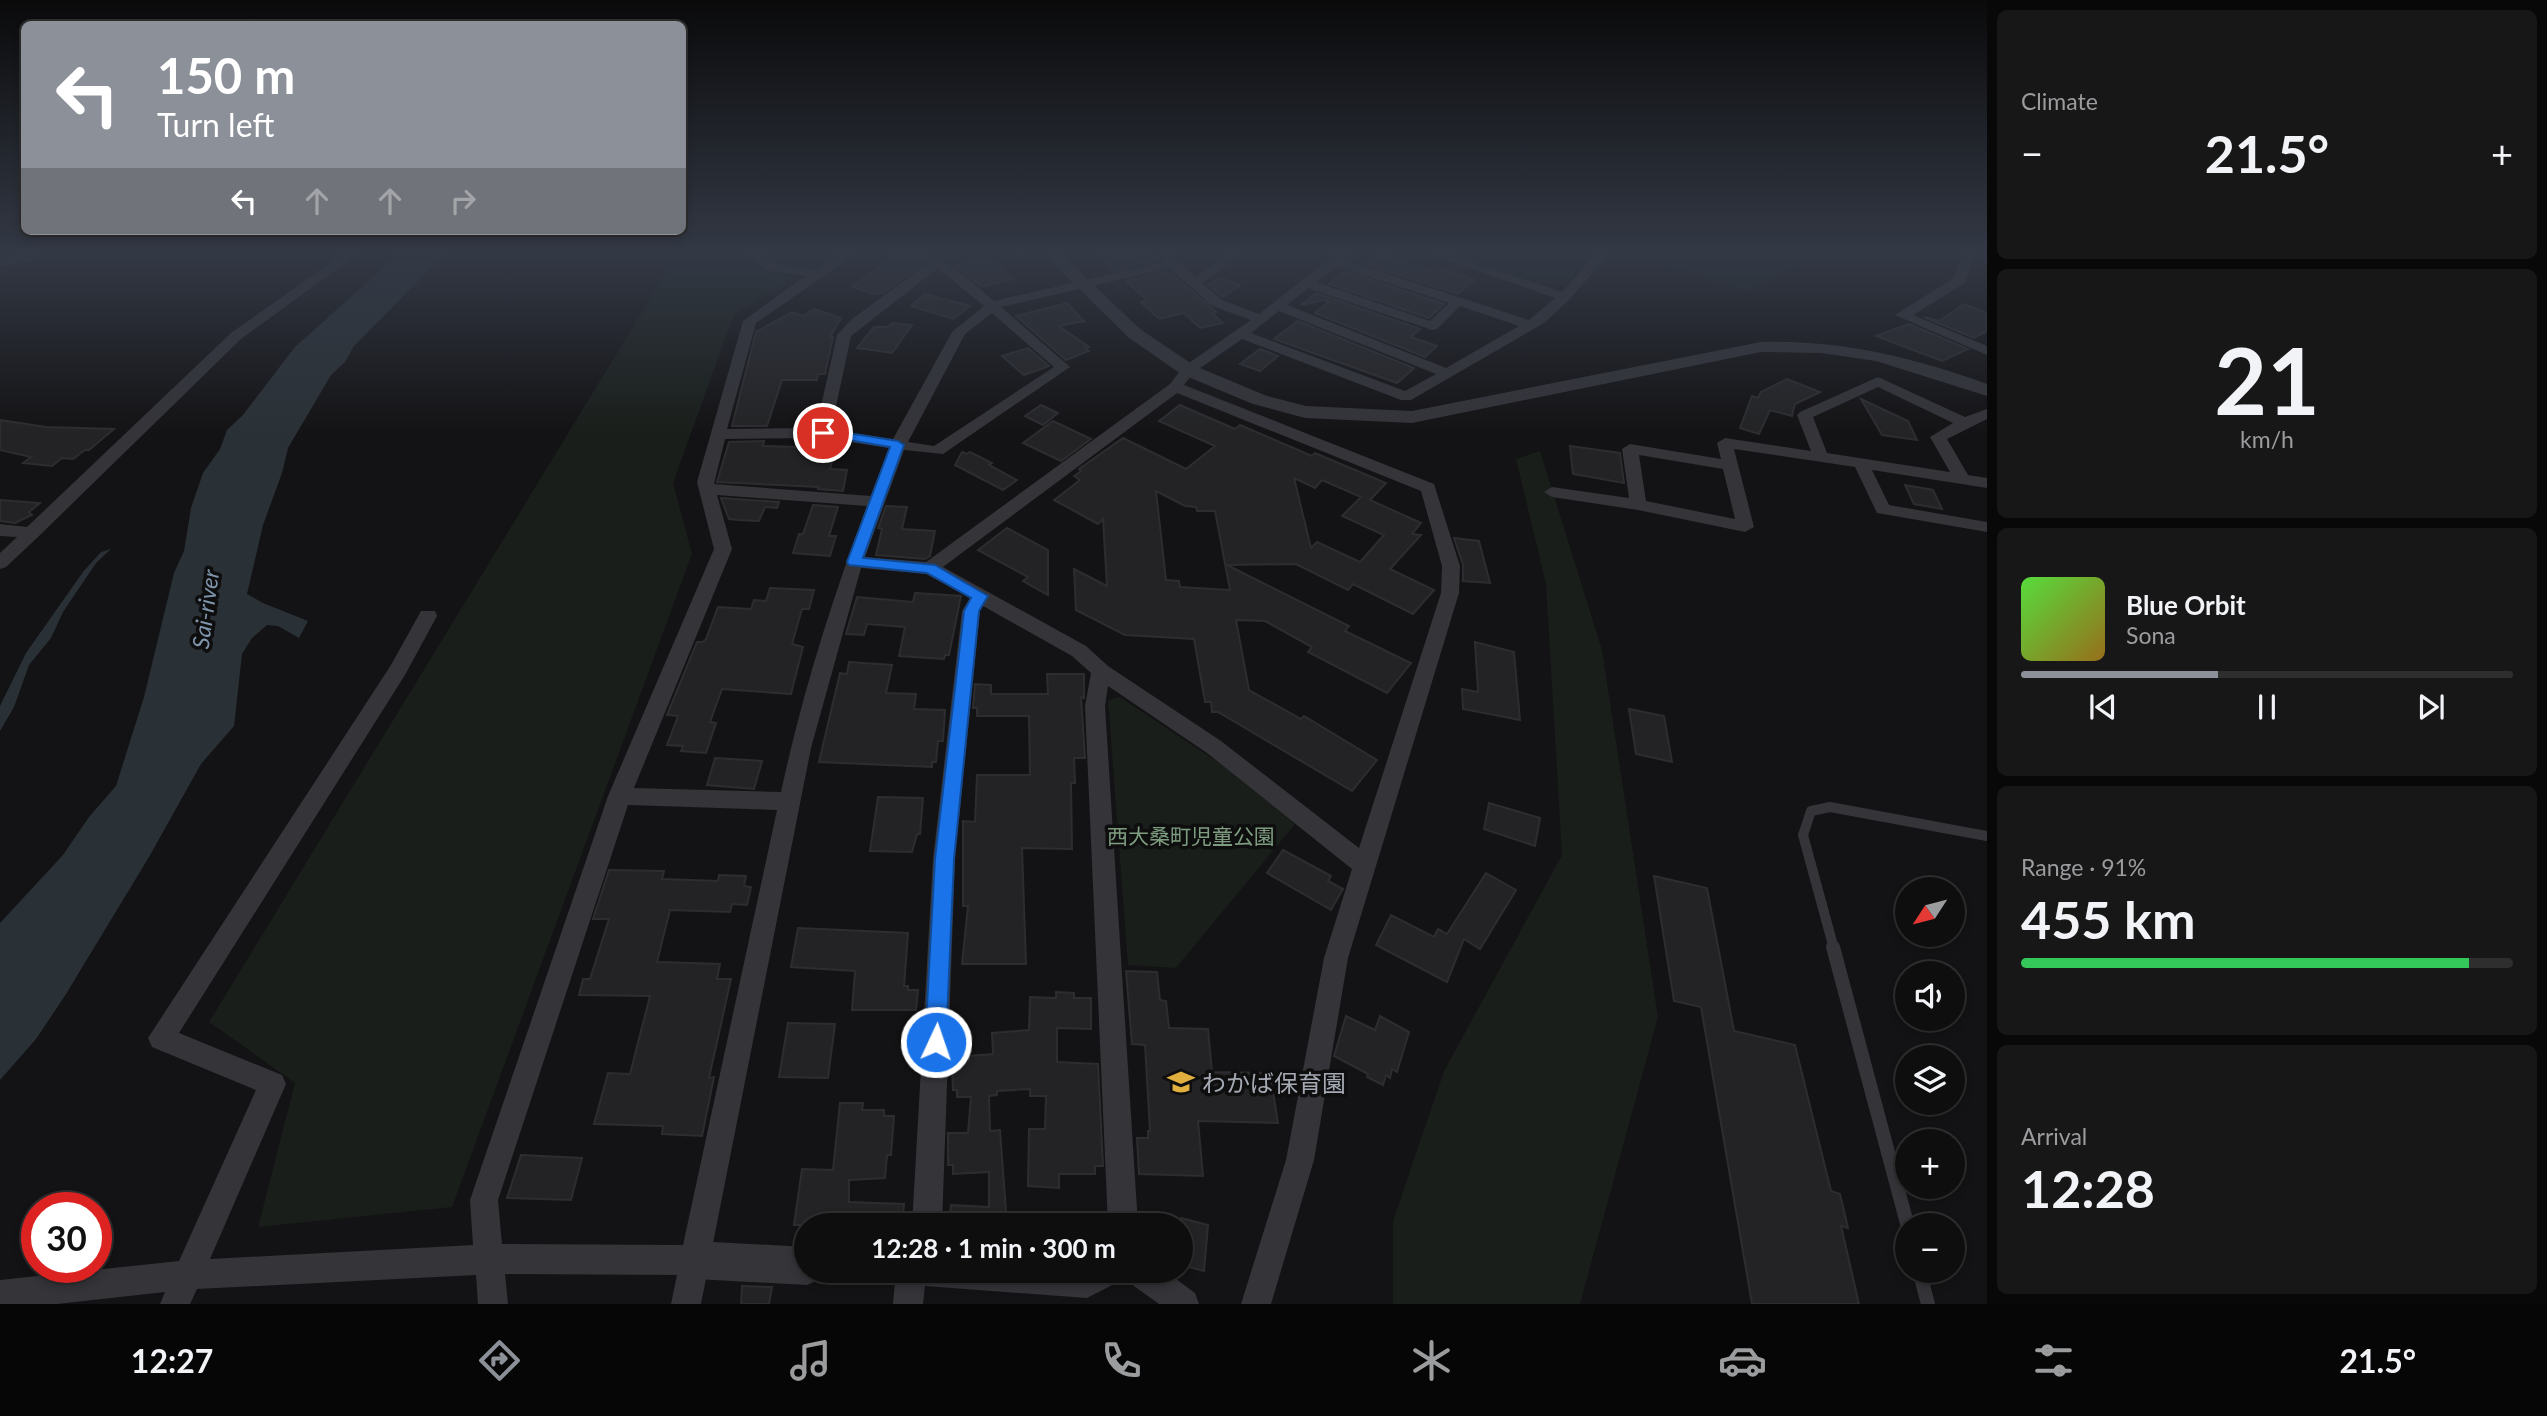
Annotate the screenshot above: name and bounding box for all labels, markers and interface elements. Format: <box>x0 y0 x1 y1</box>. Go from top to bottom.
text: 150 m <box>157 46 295 104</box>
icon: left <box>42 49 133 140</box>
text: Climate <box>2021 87 2098 115</box>
text: Turn left <box>157 105 274 144</box>
text: 21.5° <box>2205 122 2329 184</box>
text: − <box>2021 130 2043 176</box>
text: + <box>2491 130 2513 176</box>
icon: left <box>225 182 263 220</box>
icon: ahead <box>298 182 336 220</box>
icon: ahead <box>371 182 409 220</box>
icon: right <box>444 182 482 220</box>
text: 21 <box>2214 325 2320 434</box>
pin <box>793 403 853 463</box>
icon: arrive <box>804 414 842 452</box>
text: km/h <box>2240 425 2294 453</box>
water label: Sai-river <box>186 567 225 650</box>
text: Blue Orbit <box>2126 589 2246 621</box>
text: Sona <box>2126 621 2176 649</box>
icon: previous <box>2084 688 2122 726</box>
icon: pause <box>2248 688 2286 726</box>
icon: next <box>2412 688 2450 726</box>
park label: 西大桑町児童公園 <box>1107 823 1275 848</box>
text: Range · 91% <box>2021 853 2146 881</box>
north arrow <box>1895 877 1965 947</box>
map controls <box>1895 877 1965 1283</box>
text: 455 km <box>2021 888 2195 950</box>
button: sound <box>1895 961 1965 1031</box>
position arrow <box>899 1005 973 1079</box>
button: layers <box>1895 1045 1965 1115</box>
school or university icon: わかば保育園 <box>1166 1067 1196 1097</box>
place label: わかば保育園 <box>1202 1068 1346 1097</box>
text: Arrival <box>2021 1122 2087 1150</box>
button: + <box>1895 1129 1965 1199</box>
text: 12:28 <box>2021 1157 2155 1219</box>
speed limit sign: 30 <box>21 1192 112 1283</box>
button: − <box>1895 1213 1965 1283</box>
text: 12:28 · 1 min · 300 m <box>871 1232 1116 1264</box>
icon: directions <box>475 1336 524 1385</box>
icon: music <box>786 1336 835 1385</box>
icon: phone <box>1097 1336 1146 1385</box>
icon: climate <box>1407 1336 1456 1385</box>
icon: car <box>1718 1336 1767 1385</box>
icon: filters <box>2029 1336 2078 1385</box>
text: 12:27 <box>131 1341 213 1380</box>
text: 21.5° <box>2339 1341 2416 1380</box>

